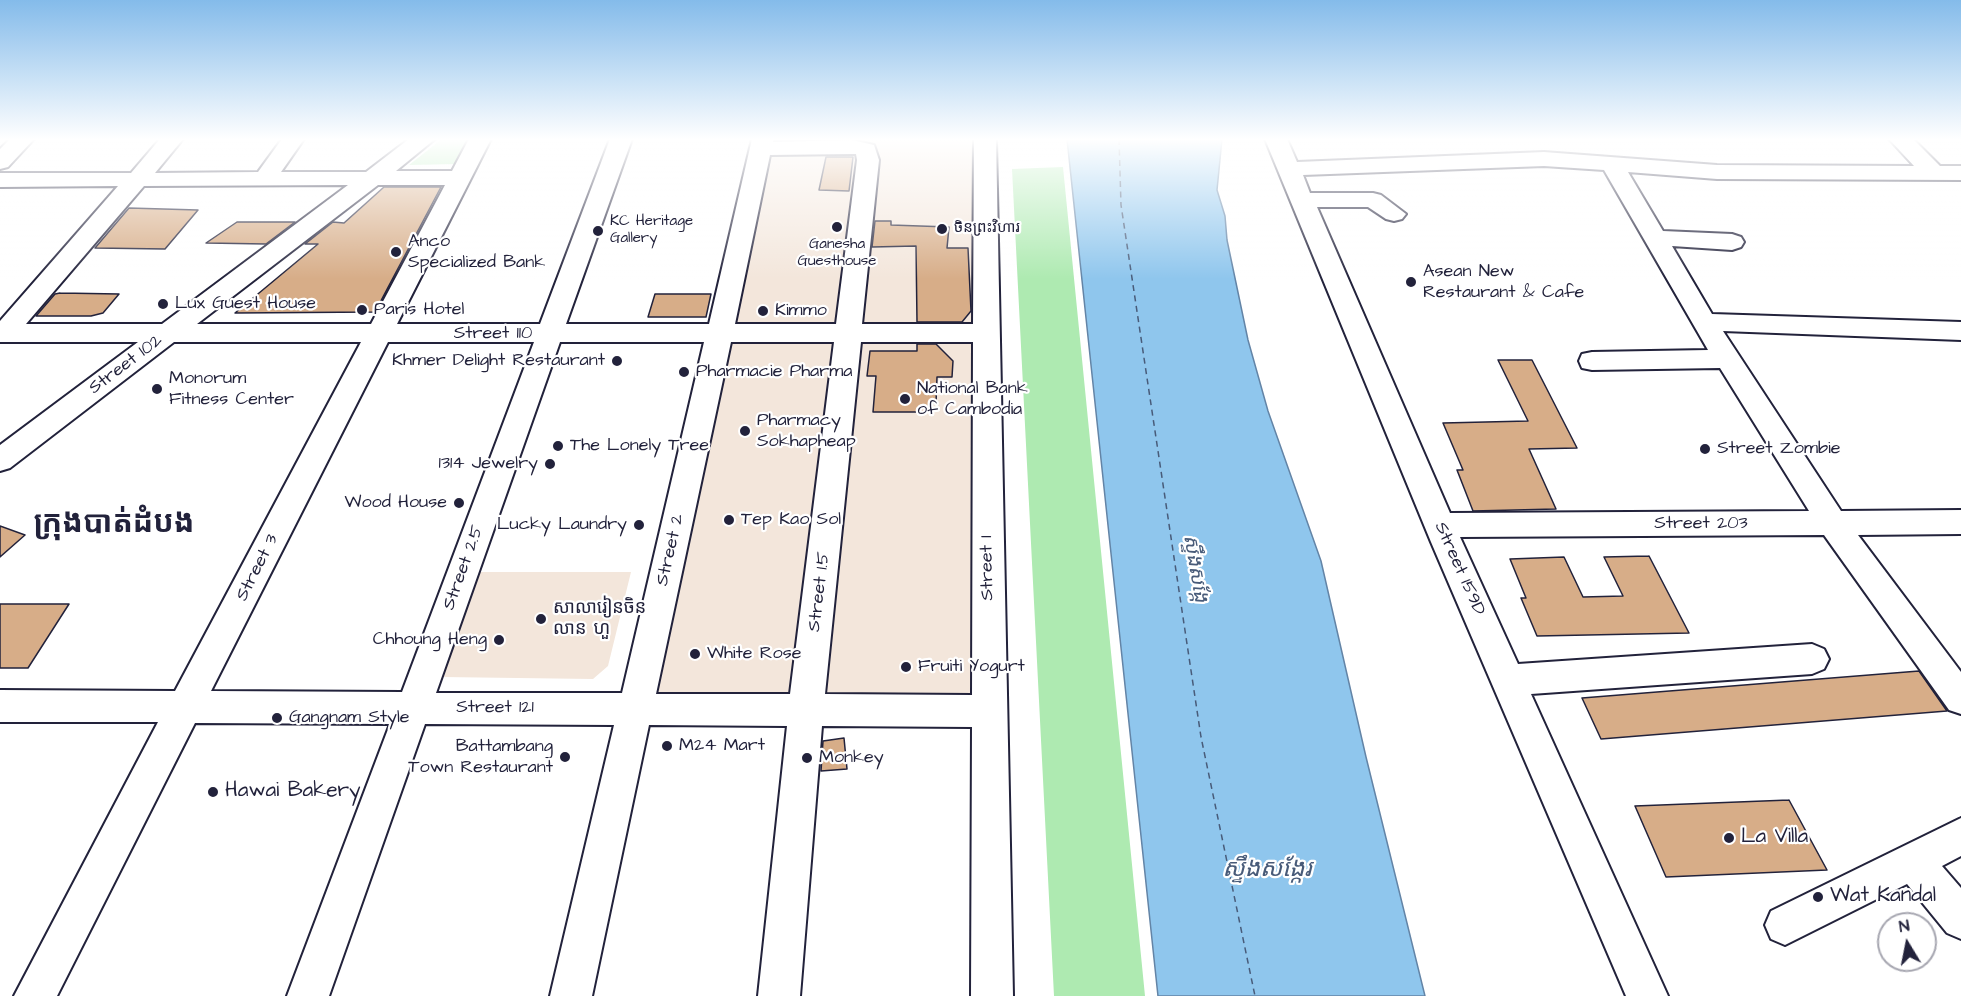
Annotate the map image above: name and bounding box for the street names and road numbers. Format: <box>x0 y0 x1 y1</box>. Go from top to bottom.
street label: Street 110 <box>454 323 532 345</box>
street label: Street 102 <box>85 330 167 400</box>
street label: Street 2 <box>652 512 690 588</box>
street label: Street 203 <box>1654 513 1748 535</box>
street label: Street 159D <box>1429 519 1489 619</box>
street label: Street 2.5 <box>439 523 489 613</box>
street label: Street 3 <box>232 531 284 605</box>
street label: Street 1 <box>977 535 999 601</box>
street label: Street 1.5 <box>804 551 836 633</box>
street label: Street 121 <box>456 697 534 719</box>

